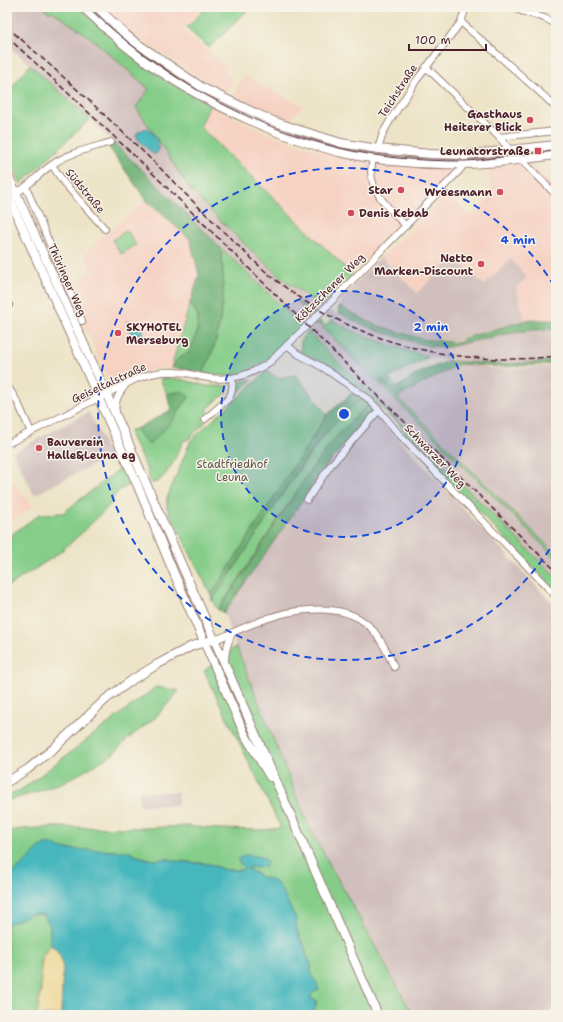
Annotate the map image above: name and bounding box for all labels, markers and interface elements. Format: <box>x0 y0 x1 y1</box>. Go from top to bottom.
scale bar <box>409 26 486 52</box>
text: 100 m <box>415 32 451 48</box>
street label: Teichstraße <box>375 61 421 121</box>
place label: Gasthaus Heiterer Blick <box>444 107 522 135</box>
marker: Gasthaus Heiterer Blick <box>525 115 535 125</box>
place label: Leunatorstraße <box>440 144 530 159</box>
marker: Leunatorstraße <box>533 146 543 156</box>
street label: Südstraße <box>62 166 108 216</box>
place label: Star <box>368 183 393 198</box>
marker: Star <box>396 185 406 195</box>
place label: Wreesmann <box>425 185 493 200</box>
marker: Wreesmann <box>495 187 505 197</box>
place label: Denis Kebab <box>359 206 429 221</box>
marker: Denis Kebab <box>346 208 356 218</box>
text: 4 min <box>501 232 536 248</box>
street label: Thüringer Weg <box>44 241 90 319</box>
street label: Kötzschener Weg <box>292 250 368 326</box>
place label: Netto Marken-Discount <box>374 251 474 279</box>
marker: Netto Marken-Discount <box>476 259 486 269</box>
text: 2 min <box>414 319 449 335</box>
place label: SKYHOTEL Merseburg <box>126 320 188 348</box>
marker: SKYHOTEL Merseburg <box>113 328 123 338</box>
street label: Geiseltalstraße <box>69 359 149 407</box>
centre of rings <box>337 407 351 421</box>
street label: Schwarzer Weg <box>401 421 469 491</box>
place label: Bauverein Halle&Leuna eg <box>47 435 135 463</box>
marker: Bauverein Halle&Leuna eg <box>34 443 44 453</box>
park label: Stadtfriedhof Leuna <box>197 457 268 485</box>

